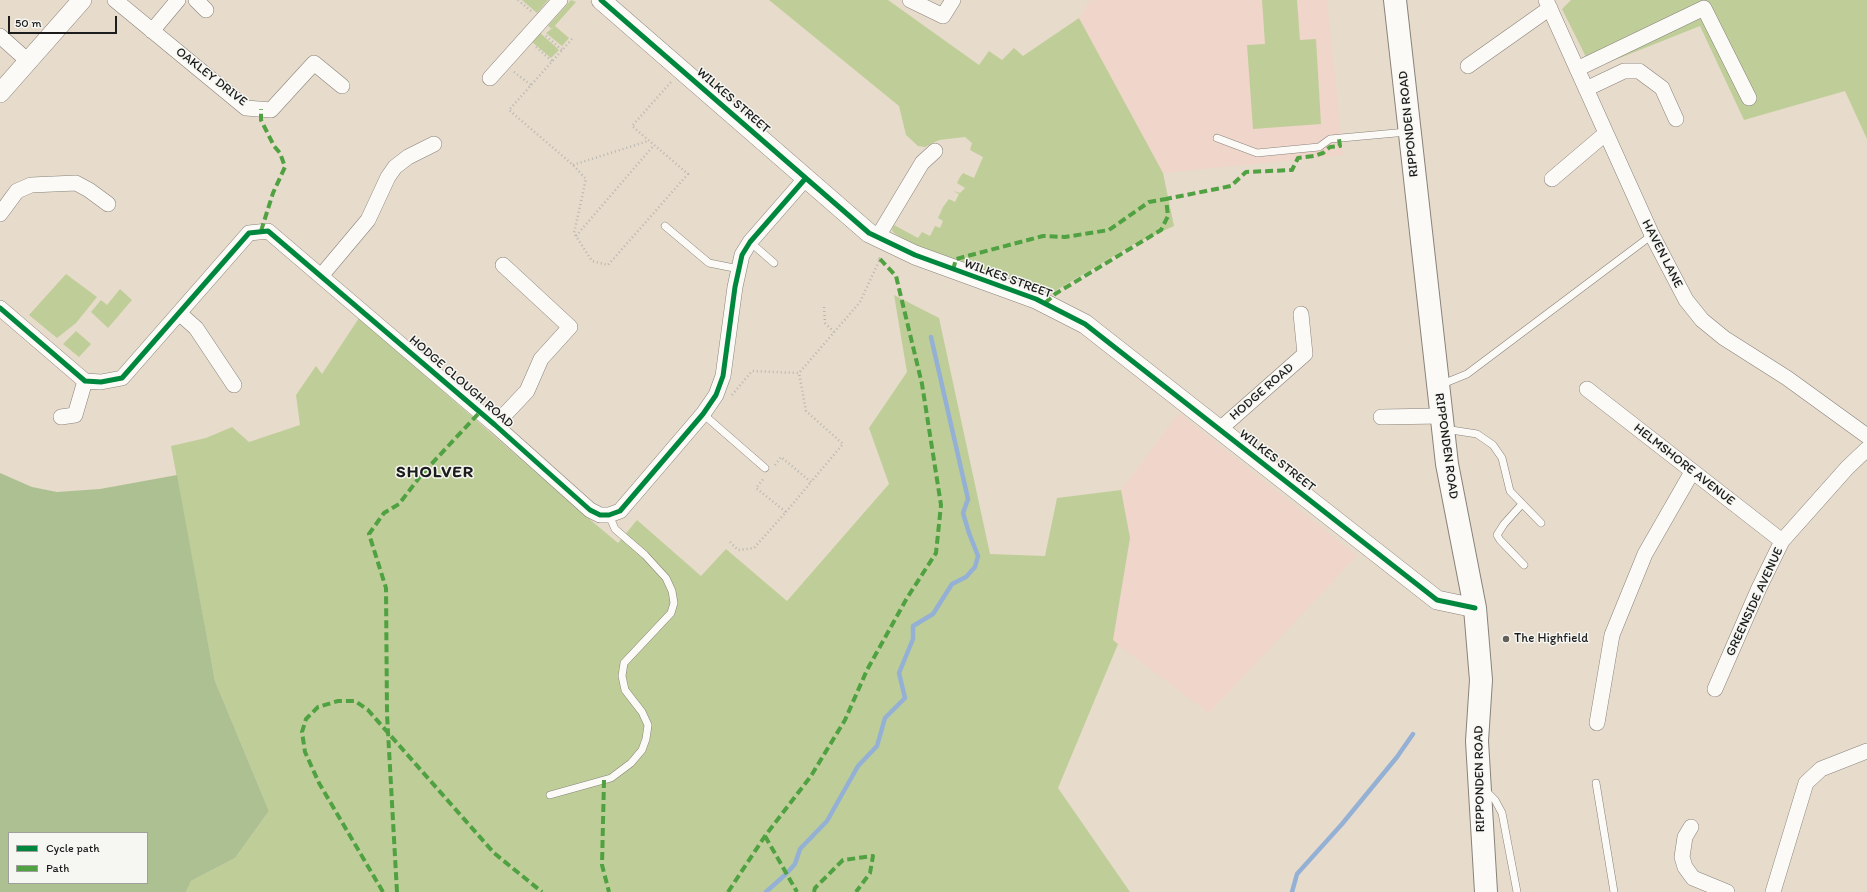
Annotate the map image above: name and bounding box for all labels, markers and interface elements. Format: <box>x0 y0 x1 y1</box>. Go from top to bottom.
scale bar <box>10 8 119 34</box>
text: 50 m <box>15 16 41 30</box>
street label: OAKLEY DRIVE <box>172 44 250 110</box>
street label: WILKES STREET <box>693 65 773 137</box>
street label: RIPPONDEN ROAD <box>1396 70 1422 178</box>
street label: HAVEN LANE <box>1638 217 1686 291</box>
street label: WILKES STREET <box>962 256 1054 302</box>
street label: HODGE CLOUGH ROAD <box>406 332 516 432</box>
street label: HODGE ROAD <box>1227 360 1297 424</box>
street label: RIPPONDEN ROAD <box>1431 392 1461 500</box>
street label: HELMSHORE AVENUE <box>1630 421 1738 509</box>
street label: WILKES STREET <box>1236 426 1318 496</box>
district label: SHOLVER <box>395 463 475 483</box>
street label: GREENSIDE AVENUE <box>1723 545 1787 659</box>
place label: The Highfield <box>1514 631 1588 647</box>
marker: The Highfield <box>1501 634 1511 644</box>
street label: RIPPONDEN ROAD <box>1471 725 1489 833</box>
legend <box>8 832 148 884</box>
text: Cycle path <box>46 841 100 855</box>
text: Path <box>46 861 69 875</box>

